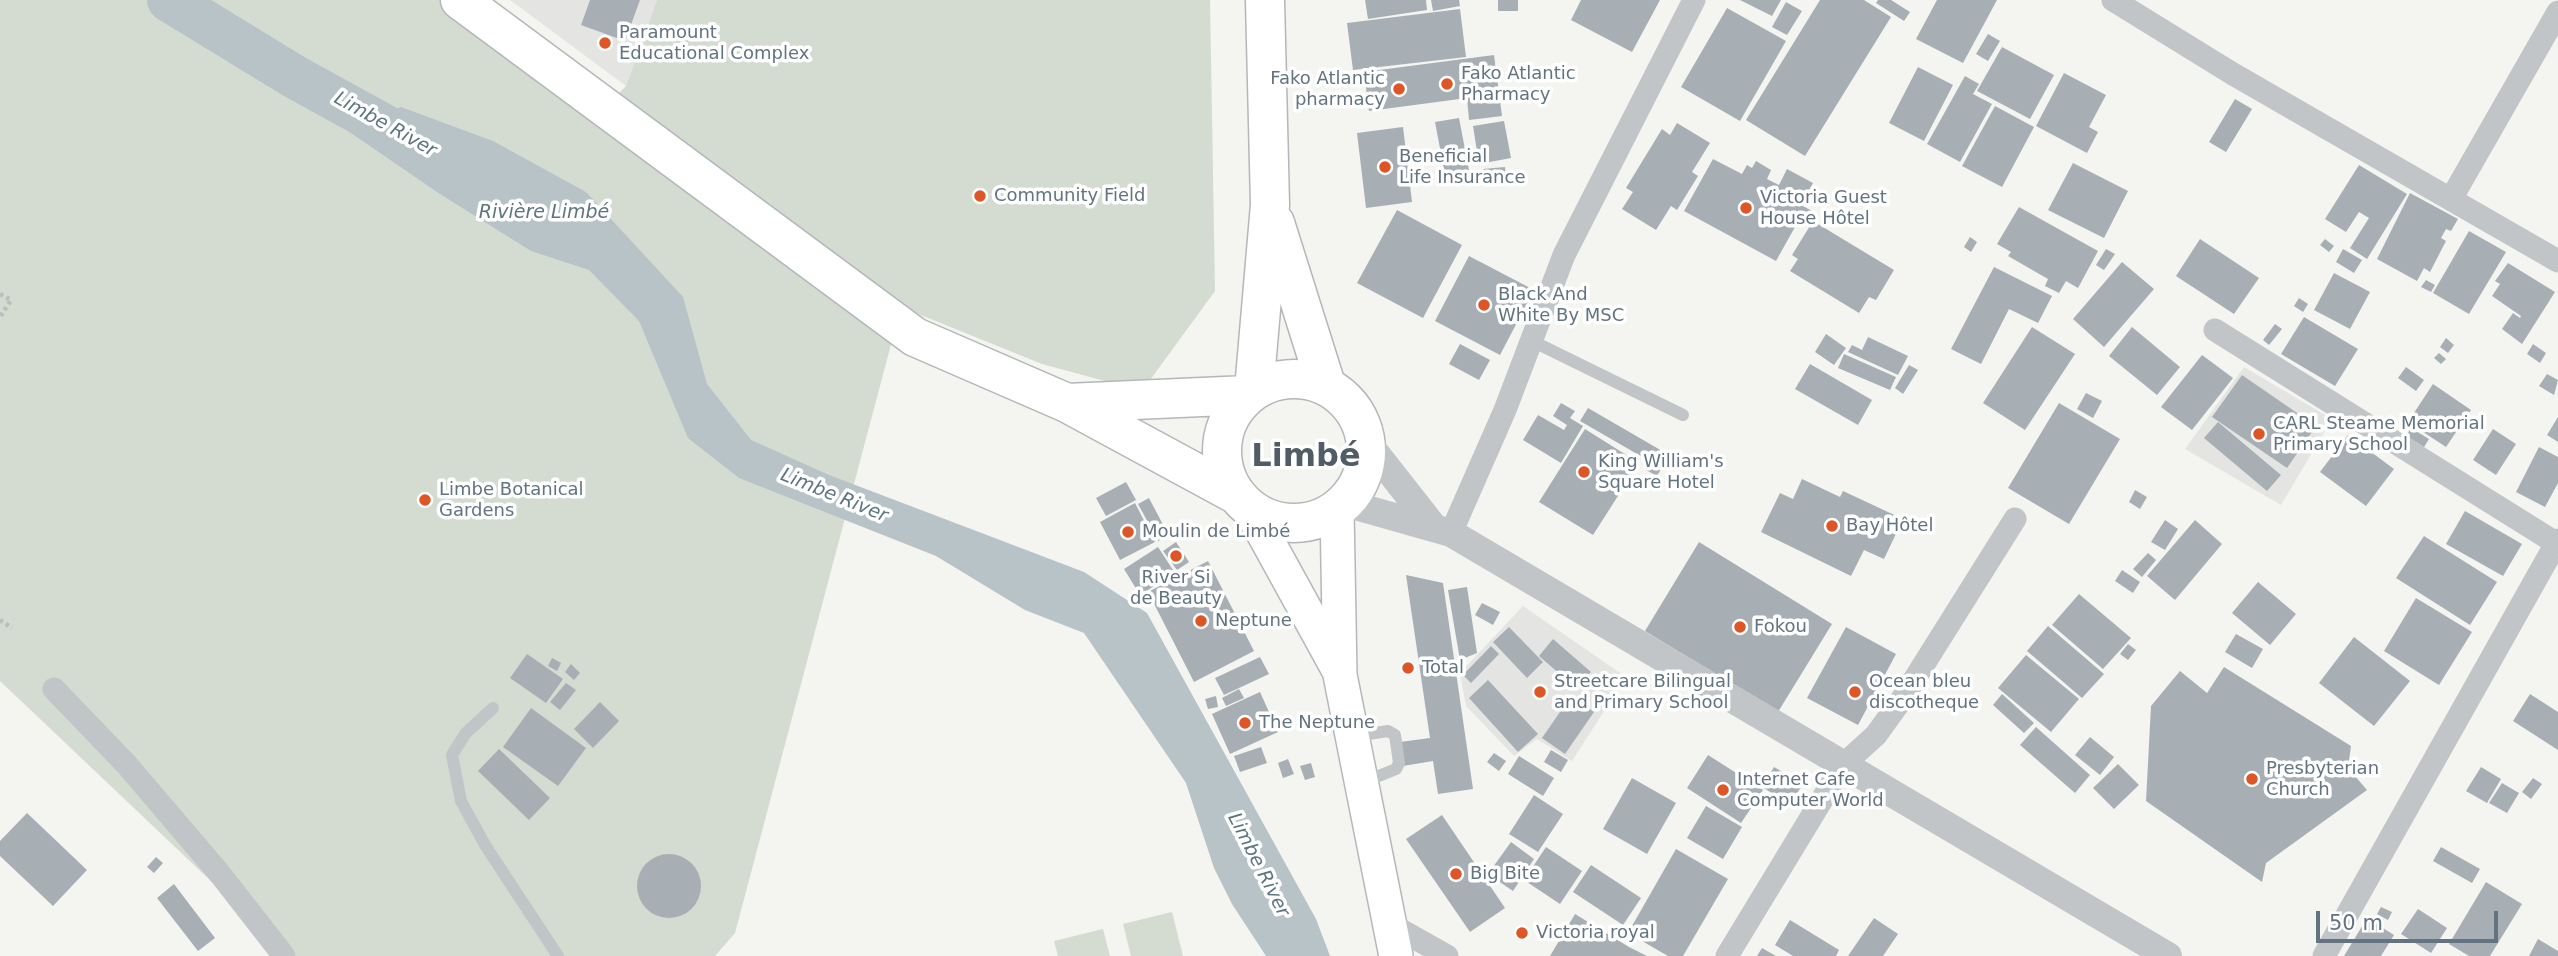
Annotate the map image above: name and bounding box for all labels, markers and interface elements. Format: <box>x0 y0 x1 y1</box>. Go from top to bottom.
place label: Paramount Educational Complex <box>619 22 809 64</box>
marker: Paramount Educational Complex <box>597 35 613 51</box>
place label: Fako Atlantic Pharmacy <box>1461 63 1576 106</box>
place label: Fako Atlantic pharmacy <box>1270 68 1385 110</box>
marker: Fako Atlantic Pharmacy <box>1439 76 1455 92</box>
marker: Fako Atlantic pharmacy <box>1391 81 1407 97</box>
water label: Limbe River <box>330 88 440 162</box>
place label: Beneficial Life Insurance <box>1399 146 1525 188</box>
marker: Beneficial Life Insurance <box>1377 159 1393 175</box>
place label: Community Field <box>994 185 1145 207</box>
place label: Victoria Guest House Hôtel <box>1760 187 1887 230</box>
marker: Community Field <box>972 188 988 204</box>
marker: Victoria Guest House Hôtel <box>1738 200 1754 216</box>
water label: Rivière Limbé <box>479 202 609 224</box>
place label: Black And White By MSC <box>1498 284 1624 326</box>
marker: Black And White By MSC <box>1476 297 1492 313</box>
place label: CARL Steame Memorial Primary School <box>2273 413 2485 456</box>
marker: CARL Steame Memorial Primary School <box>2251 426 2267 442</box>
district label: Limbé <box>1251 439 1361 477</box>
place label: King William's Square Hotel <box>1598 451 1724 494</box>
water label: Limbe River <box>777 464 891 528</box>
marker: King William's Square Hotel <box>1576 464 1592 480</box>
place label: Limbe Botanical Gardens <box>439 479 584 522</box>
marker: Limbe Botanical Gardens <box>417 492 433 508</box>
place label: Bay Hôtel <box>1846 515 1933 537</box>
marker: Bay Hôtel <box>1824 518 1840 534</box>
place label: Moulin de Limbé <box>1142 521 1290 543</box>
marker: Moulin de Limbé <box>1120 524 1136 540</box>
marker: River Si de Beauty <box>1168 548 1184 564</box>
place label: River Si de Beauty <box>1130 567 1222 610</box>
place label: Neptune <box>1215 610 1292 632</box>
marker: Neptune <box>1193 613 1209 629</box>
place label: Fokou <box>1754 616 1807 638</box>
marker: Fokou <box>1732 619 1748 635</box>
place label: Total <box>1422 657 1464 679</box>
marker: Total <box>1400 660 1416 676</box>
place label: Streetcare Bilingual and Primary School <box>1554 671 1731 714</box>
place label: Ocean bleu discotheque <box>1869 671 1979 714</box>
marker: Streetcare Bilingual and Primary School <box>1532 684 1548 700</box>
marker: Ocean bleu discotheque <box>1847 684 1863 700</box>
place label: The Neptune <box>1259 712 1375 734</box>
marker: The Neptune <box>1237 715 1253 731</box>
place label: Presbyterian Church <box>2266 758 2379 800</box>
place label: Internet Cafe Computer World <box>1737 769 1884 812</box>
marker: Presbyterian Church <box>2244 771 2260 787</box>
marker: Internet Cafe Computer World <box>1715 782 1731 798</box>
water label: Limbe River <box>1222 809 1294 921</box>
place label: Big Bite <box>1470 863 1540 885</box>
marker: Big Bite <box>1448 866 1464 882</box>
scale bar <box>2320 897 2502 941</box>
text: 50 m <box>2329 911 2383 935</box>
place label: Victoria royal <box>1536 922 1655 944</box>
marker: Victoria royal <box>1514 925 1530 941</box>

